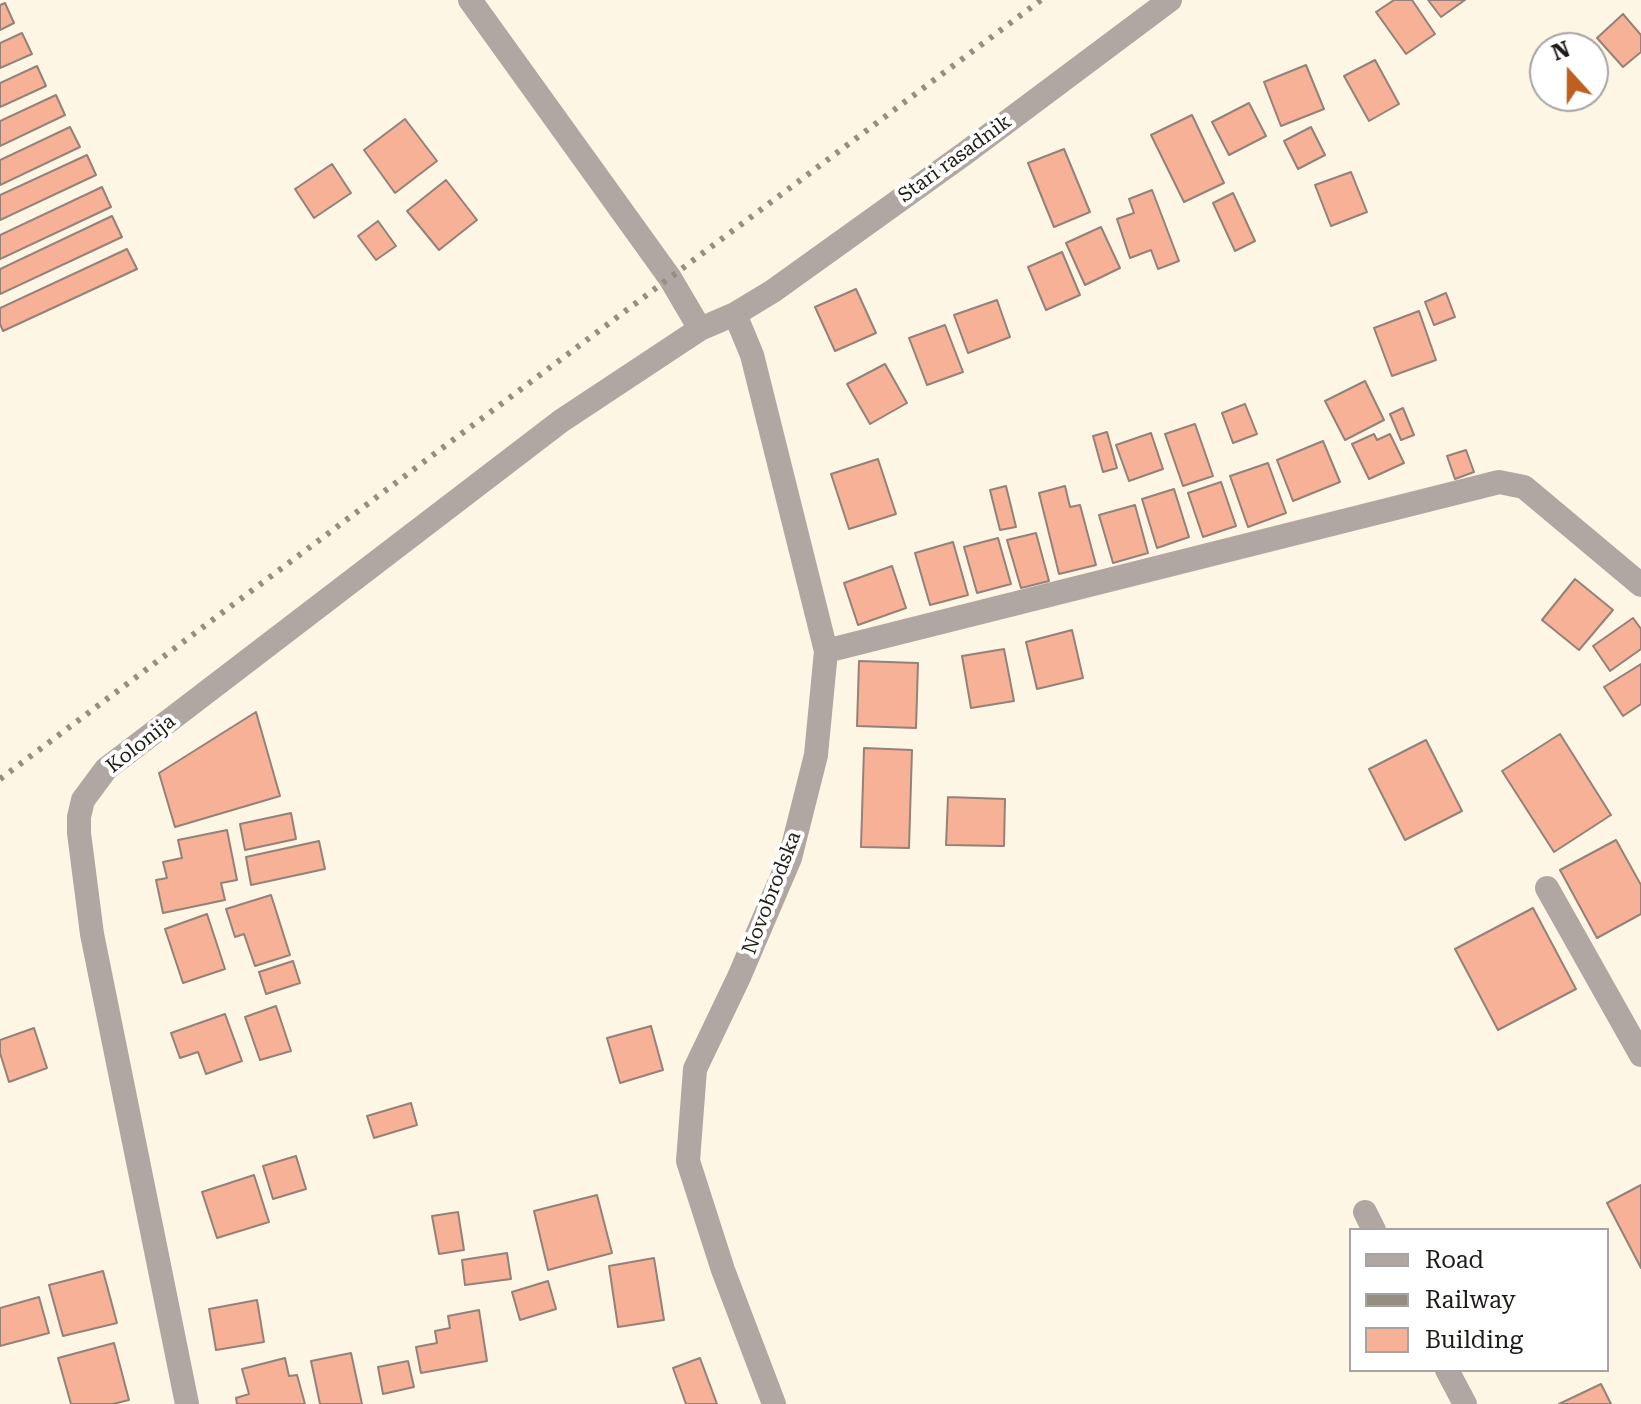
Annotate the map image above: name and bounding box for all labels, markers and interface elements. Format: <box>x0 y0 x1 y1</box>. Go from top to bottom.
north arrow <box>1529 32 1609 112</box>
text: N <box>1549 36 1573 66</box>
street label: Stari rasadnik <box>894 110 1016 208</box>
street label: Kolonija <box>102 710 180 778</box>
street label: Novobrodska <box>738 828 806 958</box>
legend <box>1349 1228 1609 1372</box>
text: Road <box>1425 1246 1484 1274</box>
text: Railway <box>1425 1286 1516 1314</box>
text: Building <box>1425 1326 1523 1354</box>

